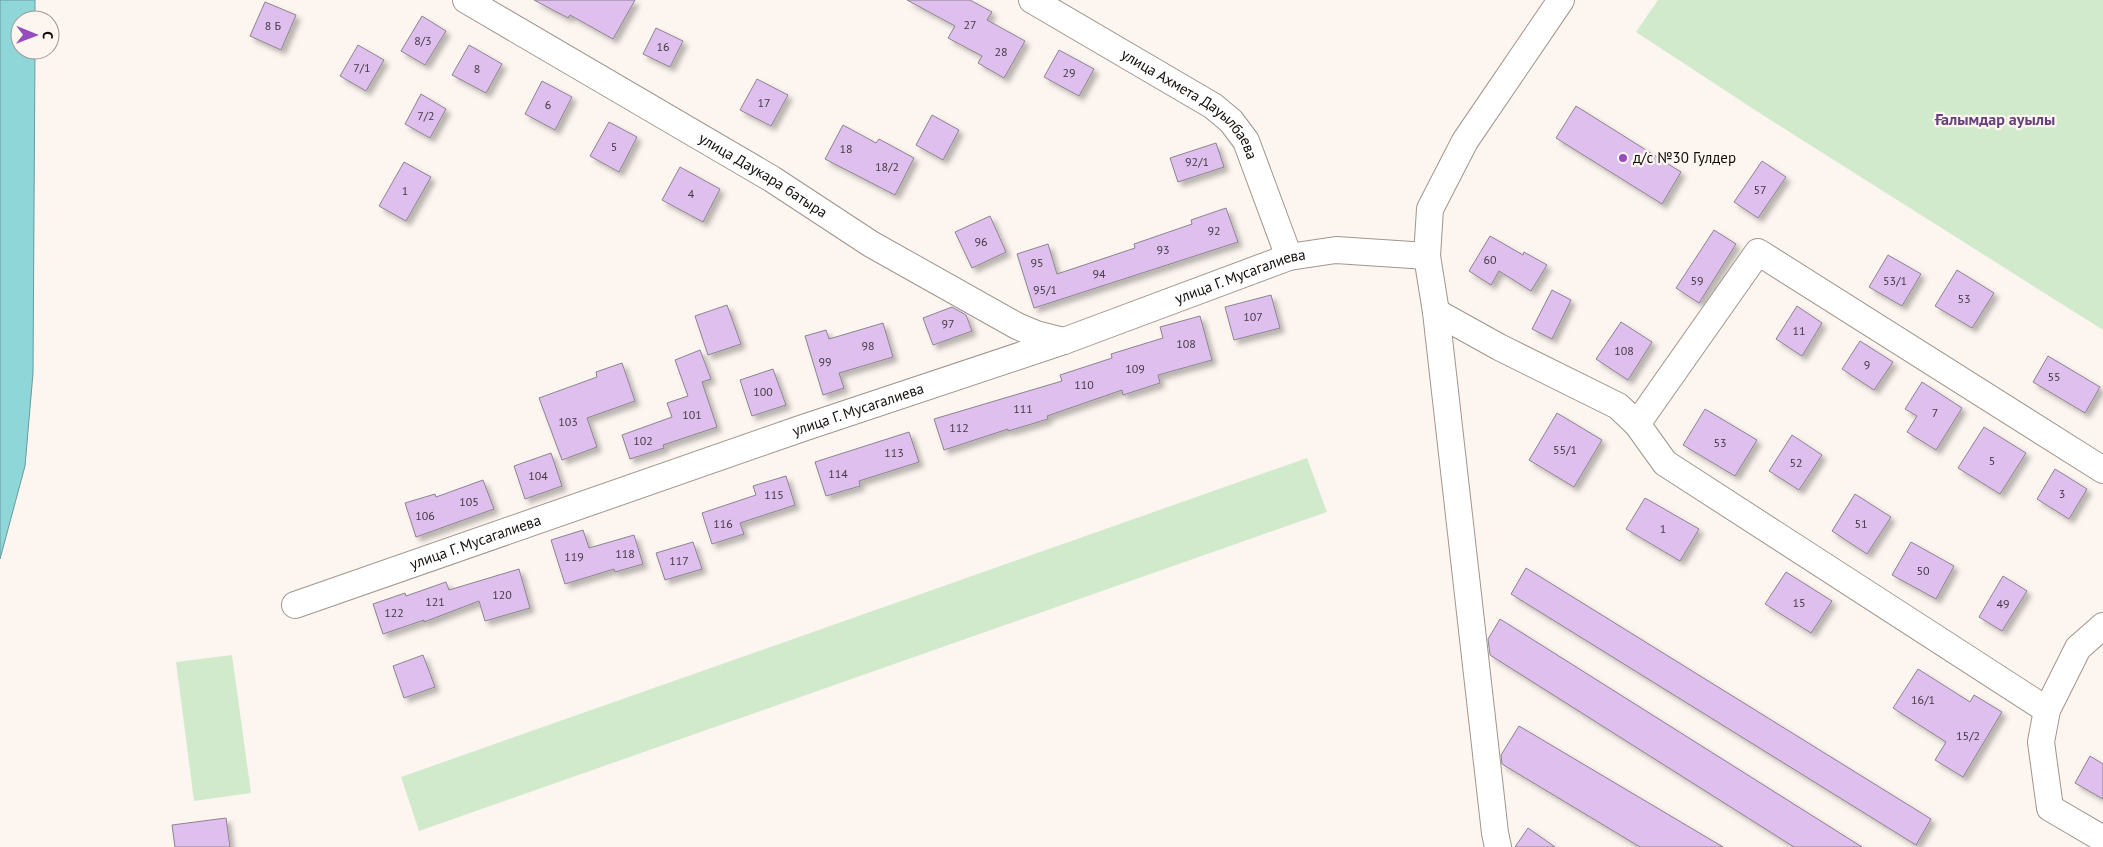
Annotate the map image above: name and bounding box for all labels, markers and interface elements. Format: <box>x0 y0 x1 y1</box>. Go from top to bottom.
north arrow <box>10 10 60 60</box>
house number: 27 <box>963 17 977 32</box>
house number: 8 Б <box>265 18 282 33</box>
text: С <box>39 31 57 39</box>
house number: 8/3 <box>414 33 432 48</box>
house number: 16 <box>656 39 670 54</box>
house number: 28 <box>994 44 1008 59</box>
street label: улица Ахмета Дауылбаева <box>1118 44 1262 162</box>
house number: 7/1 <box>353 60 371 75</box>
house number: 8 <box>474 61 480 76</box>
house number: 29 <box>1062 65 1076 80</box>
house number: 17 <box>757 95 771 110</box>
house number: 6 <box>545 97 551 112</box>
house number: 7/2 <box>417 108 435 123</box>
district label: Ғалымдар ауылы <box>1935 109 2055 129</box>
street label: улица Даукара батыра <box>696 128 831 222</box>
house number: 5 <box>611 139 617 154</box>
house number: 18 <box>839 141 853 156</box>
place label: д/с №30 Гулдер <box>1633 148 1736 167</box>
marker: д/с №30 Гулдер <box>1617 152 1629 164</box>
house number: 92/1 <box>1185 154 1209 169</box>
house number: 18/2 <box>875 159 899 174</box>
house number: 57 <box>1753 182 1767 197</box>
house number: 1 <box>402 183 408 198</box>
house number: 4 <box>688 186 695 201</box>
house number: 92 <box>1207 223 1221 238</box>
house number: 96 <box>974 234 988 249</box>
house number: 93 <box>1156 242 1170 257</box>
street label: улица Г. Мусагалиева <box>1172 245 1307 308</box>
house number: 60 <box>1483 252 1497 267</box>
house number: 95 <box>1030 255 1044 270</box>
house number: 94 <box>1092 266 1106 281</box>
house number: 59 <box>1690 273 1704 288</box>
house number: 53/1 <box>1883 273 1907 288</box>
house number: 95/1 <box>1033 282 1057 297</box>
house number: 53 <box>1957 291 1971 306</box>
house number: 107 <box>1243 309 1263 324</box>
house number: 97 <box>941 316 955 331</box>
house number: 11 <box>1792 323 1806 338</box>
house number: 108 <box>1176 336 1196 351</box>
house number: 98 <box>861 338 875 353</box>
house number: 108 <box>1614 343 1634 358</box>
house number: 99 <box>818 354 832 369</box>
house number: 9 <box>1864 357 1870 372</box>
house number: 109 <box>1125 361 1145 376</box>
house number: 55 <box>2047 369 2061 384</box>
house number: 110 <box>1074 377 1094 392</box>
street label: улица Г. Мусагалиева <box>790 378 926 440</box>
house number: 100 <box>753 384 773 399</box>
house number: 111 <box>1013 401 1033 416</box>
house number: 7 <box>1932 405 1938 420</box>
house number: 101 <box>682 407 702 422</box>
house number: 103 <box>558 414 578 429</box>
house number: 112 <box>949 420 969 435</box>
house number: 102 <box>633 433 653 448</box>
house number: 53 <box>1713 435 1727 450</box>
house number: 55/1 <box>1553 442 1577 457</box>
house number: 113 <box>884 445 904 460</box>
house number: 5 <box>1989 453 1995 468</box>
house number: 52 <box>1789 455 1803 470</box>
house number: 114 <box>828 466 848 481</box>
house number: 104 <box>528 468 548 483</box>
house number: 3 <box>2059 486 2065 501</box>
house number: 115 <box>764 487 784 502</box>
house number: 105 <box>459 494 479 509</box>
house number: 106 <box>415 508 435 523</box>
street label: улица Г. Мусагалиева <box>407 510 543 573</box>
house number: 116 <box>713 516 733 531</box>
house number: 51 <box>1854 516 1868 531</box>
house number: 1 <box>1660 521 1666 536</box>
house number: 118 <box>615 546 635 561</box>
house number: 119 <box>564 549 584 564</box>
house number: 117 <box>669 553 689 568</box>
house number: 50 <box>1916 563 1930 578</box>
house number: 120 <box>492 587 512 602</box>
house number: 121 <box>425 594 445 609</box>
house number: 15 <box>1792 595 1806 610</box>
house number: 49 <box>1996 596 2010 611</box>
house number: 122 <box>384 605 404 620</box>
house number: 16/1 <box>1911 692 1935 707</box>
house number: 15/2 <box>1956 728 1980 743</box>

